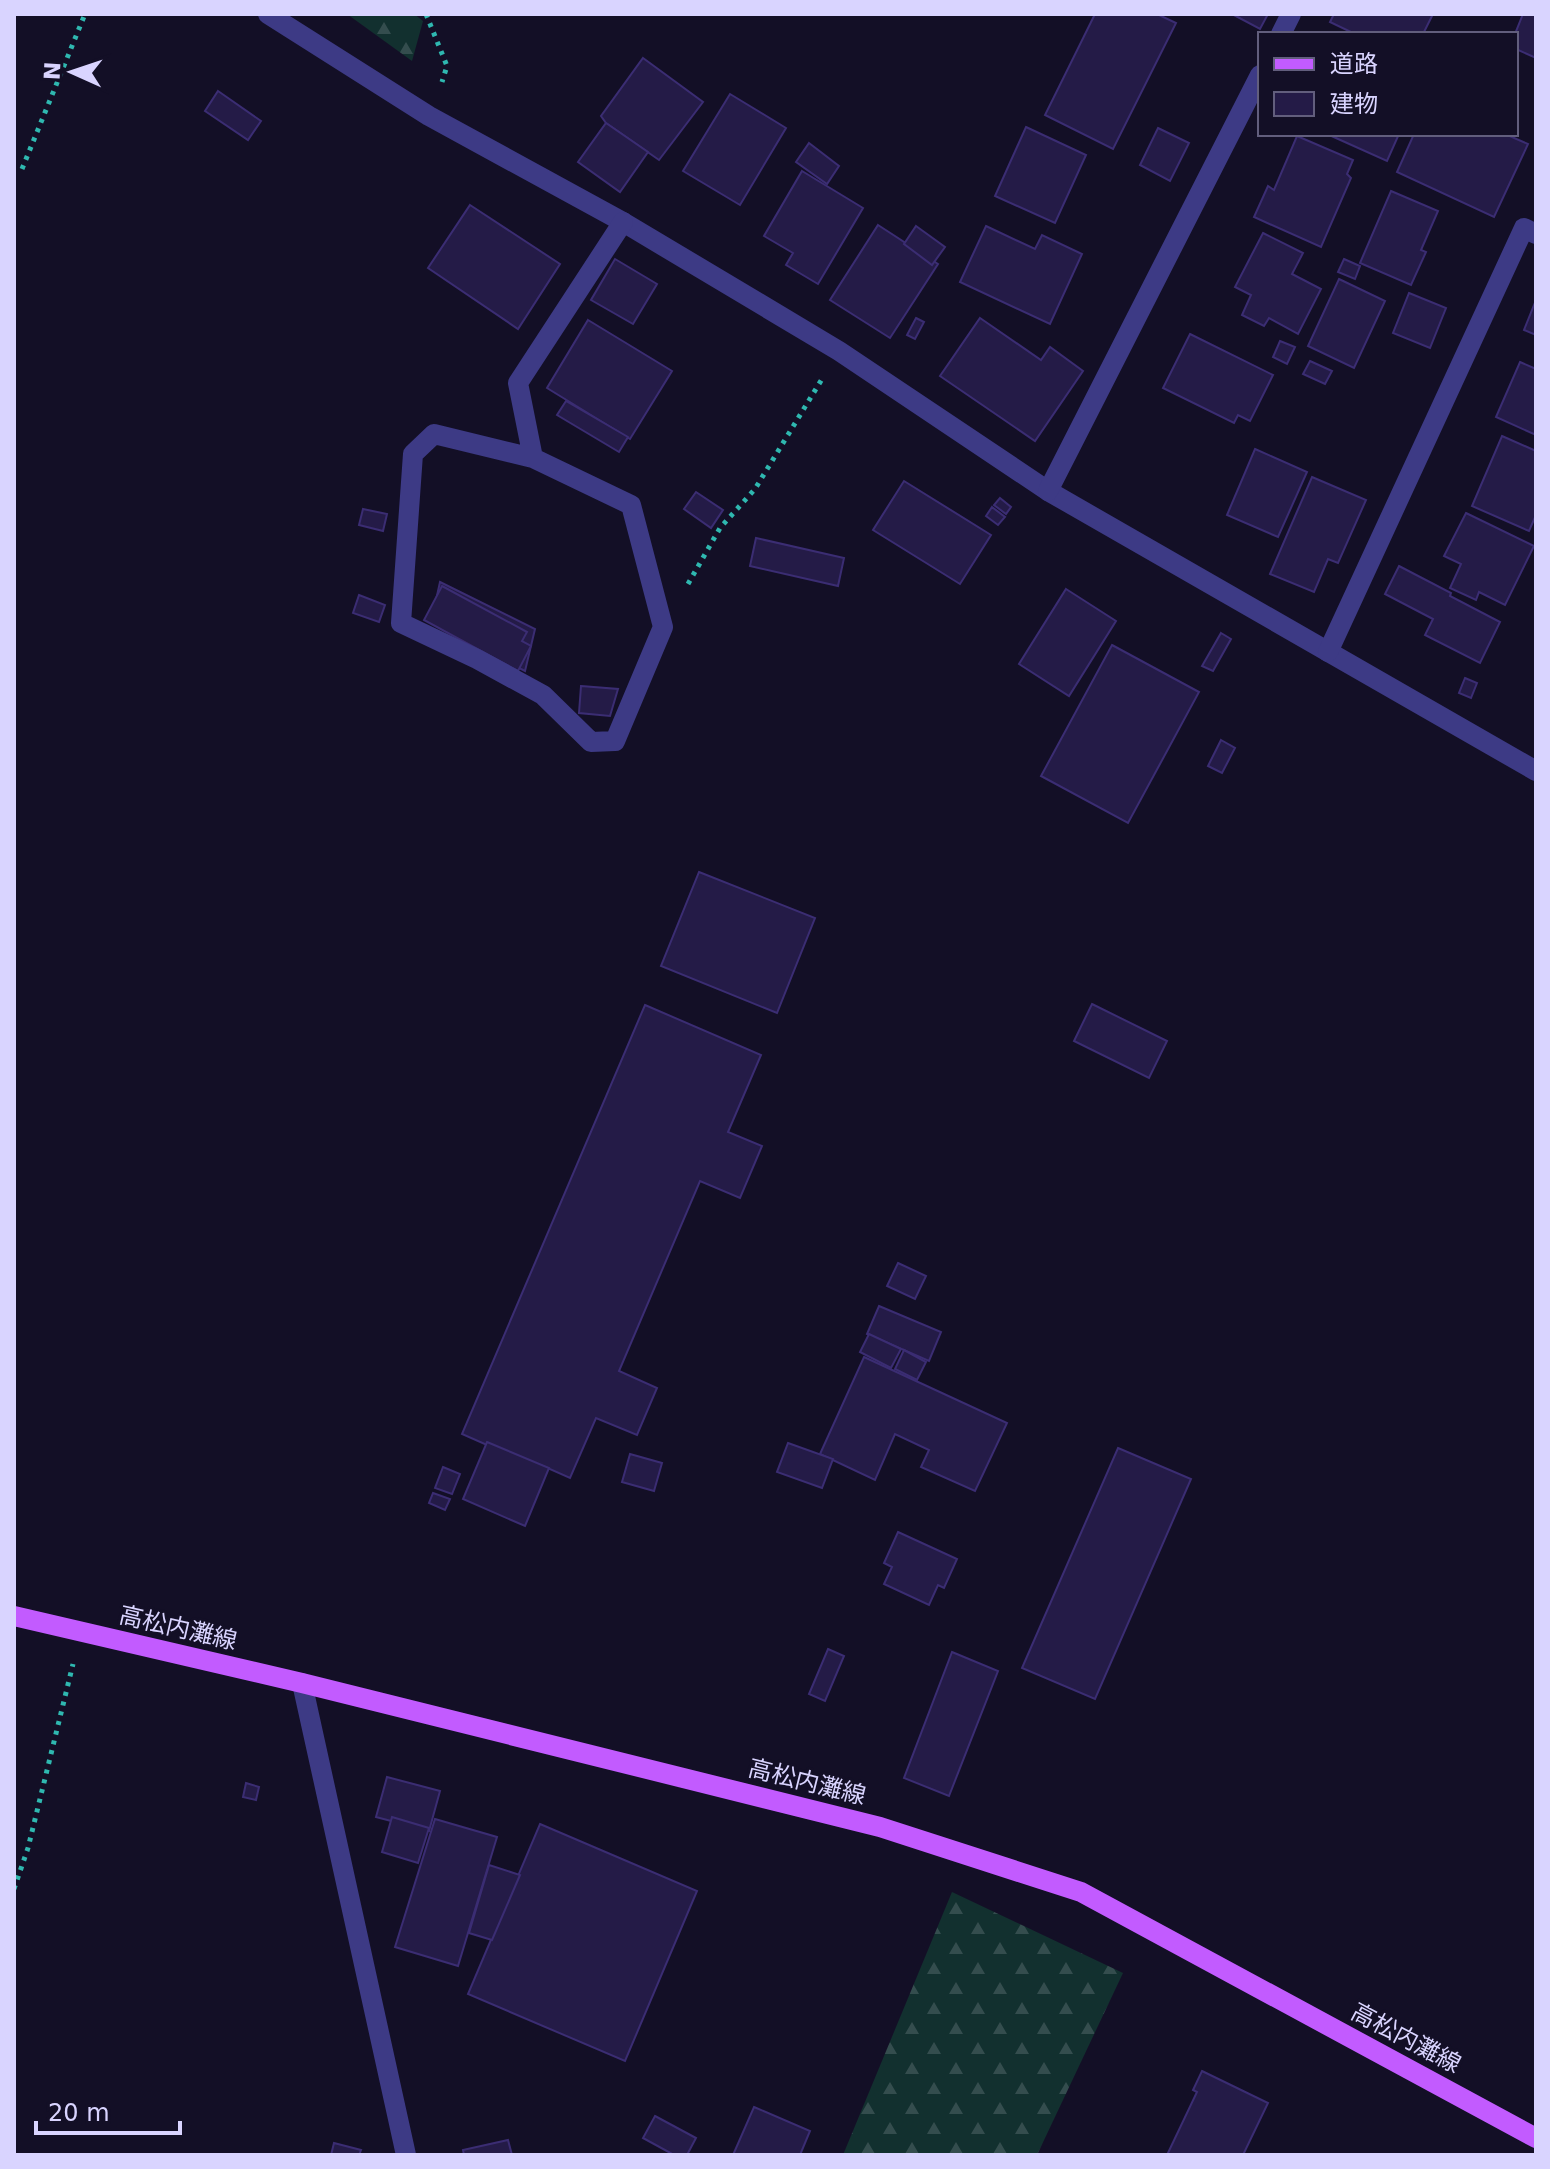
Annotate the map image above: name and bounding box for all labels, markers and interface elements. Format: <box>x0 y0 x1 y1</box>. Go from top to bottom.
north arrow <box>32 32 112 112</box>
legend <box>1258 32 1518 136</box>
text: 道路 <box>1330 50 1378 78</box>
text: N <box>40 61 65 81</box>
text: 建物 <box>1330 90 1378 118</box>
street label: 高松内灘線 <box>116 1601 240 1655</box>
street label: 高松内灘線 <box>745 1754 869 1810</box>
street label: 高松内灘線 <box>1346 1997 1466 2079</box>
scale bar <box>36 2085 180 2135</box>
text: 20 m <box>48 2099 110 2127</box>

